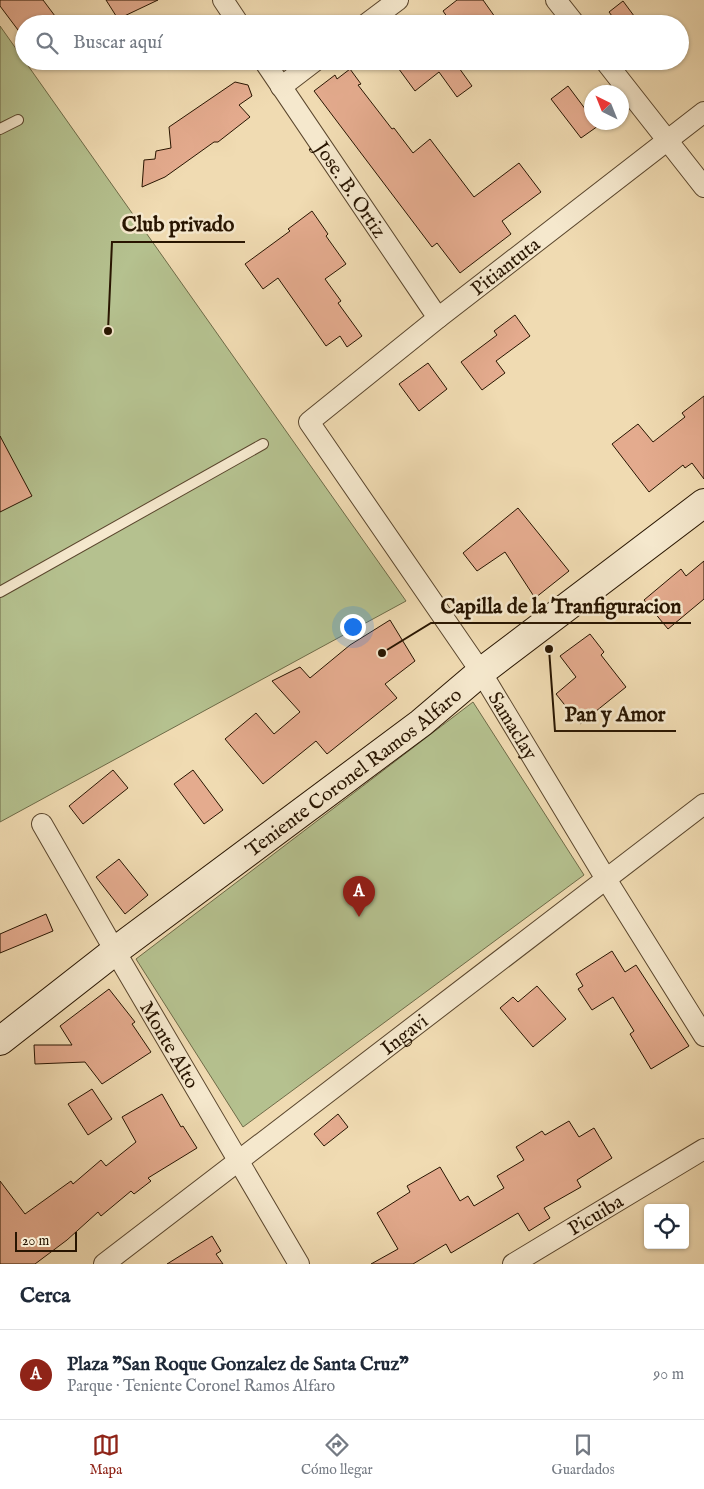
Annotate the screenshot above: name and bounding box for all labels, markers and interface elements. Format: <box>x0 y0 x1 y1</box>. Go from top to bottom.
search box <box>15 15 689 70</box>
icon: search <box>33 29 61 57</box>
text: Buscar aquí <box>73 31 162 55</box>
north arrow <box>584 85 629 130</box>
street label: Jose. B. Ortiz <box>307 136 391 243</box>
callout: Club privado <box>112 206 245 242</box>
text: Club privado <box>122 212 235 239</box>
street label: Pitiantuta <box>466 232 546 302</box>
callout: Capilla de la Tranfiguracion <box>431 587 691 623</box>
text: Capilla de la Tranfiguracion <box>441 594 681 621</box>
your location <box>340 614 366 640</box>
street label: Teniente Coronel Ramos Alfaro <box>241 683 468 863</box>
street label: Samaclay <box>482 687 542 765</box>
callout: Pan y Amor <box>555 695 676 731</box>
text: Pan y Amor <box>564 702 666 729</box>
pin: A <box>343 876 375 917</box>
street label: Monte Alto <box>133 997 204 1094</box>
street label: Ingavi <box>376 1009 433 1061</box>
street label: Picuiba <box>564 1189 629 1242</box>
map controls <box>644 1204 689 1249</box>
button: locate <box>644 1204 689 1249</box>
scale bar <box>15 1229 78 1252</box>
text: 20 m <box>22 1232 49 1250</box>
text: Cerca <box>20 1283 70 1310</box>
text: Plaza "San Roque Gonzalez de Santa Cruz" <box>67 1353 409 1377</box>
text: A <box>31 1365 41 1385</box>
text: 90 m <box>653 1365 684 1385</box>
text: Parque · Teniente Coronel Ramos Alfaro <box>67 1377 335 1397</box>
tab: Mapa <box>89 1431 122 1479</box>
tab: Cómo llegar <box>301 1431 373 1479</box>
tab: Guardados <box>552 1431 615 1479</box>

